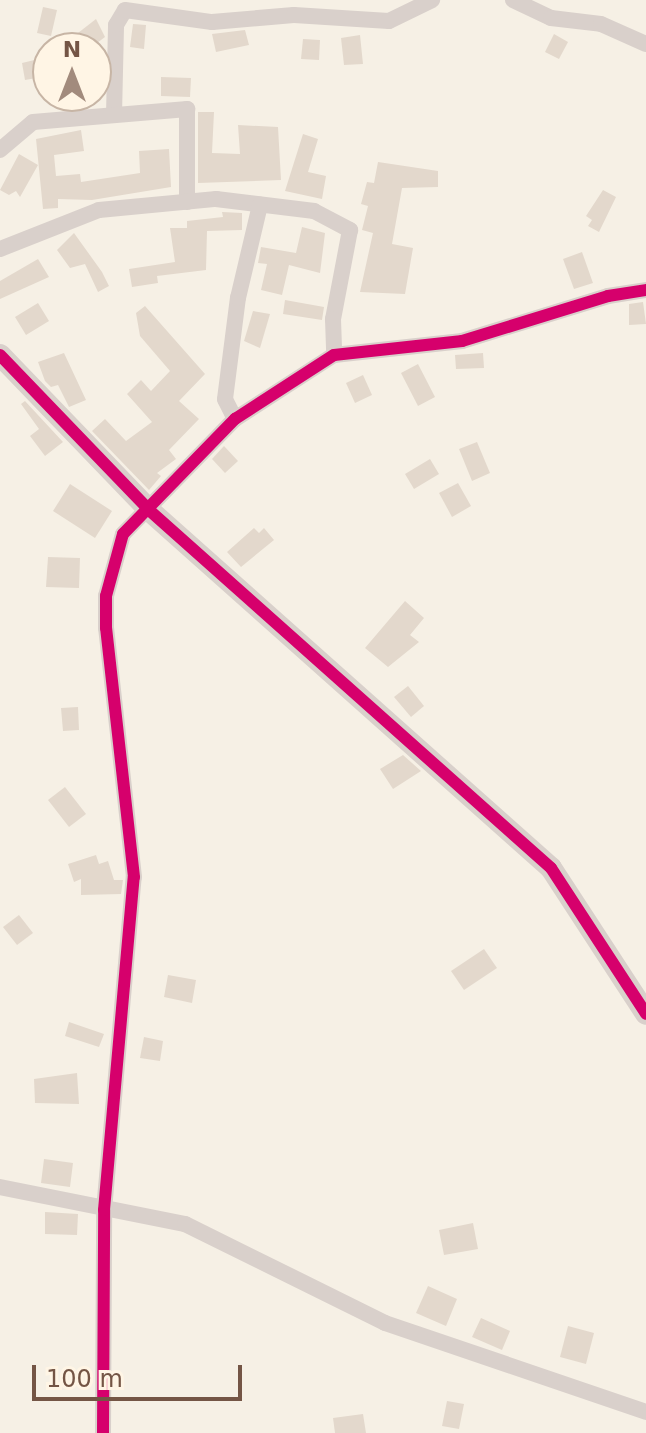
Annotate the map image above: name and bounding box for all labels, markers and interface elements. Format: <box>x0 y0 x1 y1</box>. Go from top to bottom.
north arrow <box>32 32 112 112</box>
text: N <box>63 37 81 62</box>
scale bar <box>36 1349 246 1399</box>
text: 100 m <box>46 1365 123 1393</box>

